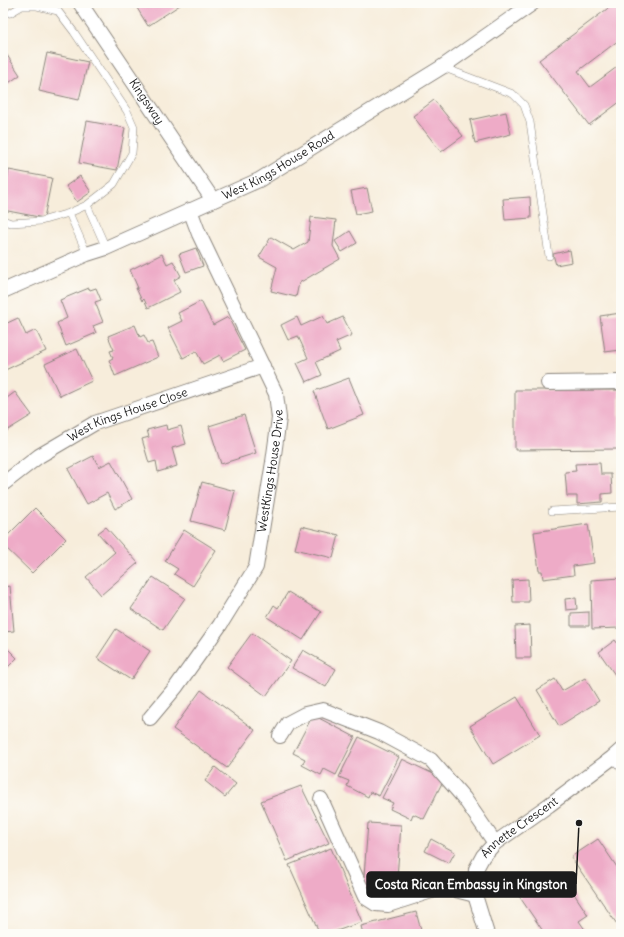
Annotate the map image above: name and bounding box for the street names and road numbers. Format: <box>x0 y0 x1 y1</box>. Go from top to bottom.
street label: Kingsway <box>126 75 168 127</box>
street label: West Kings House Road <box>220 127 337 202</box>
street label: West Kings House Close <box>65 384 189 445</box>
street label: WestKings House Drive <box>254 409 286 533</box>
street label: Annette Crescent <box>477 793 561 861</box>

